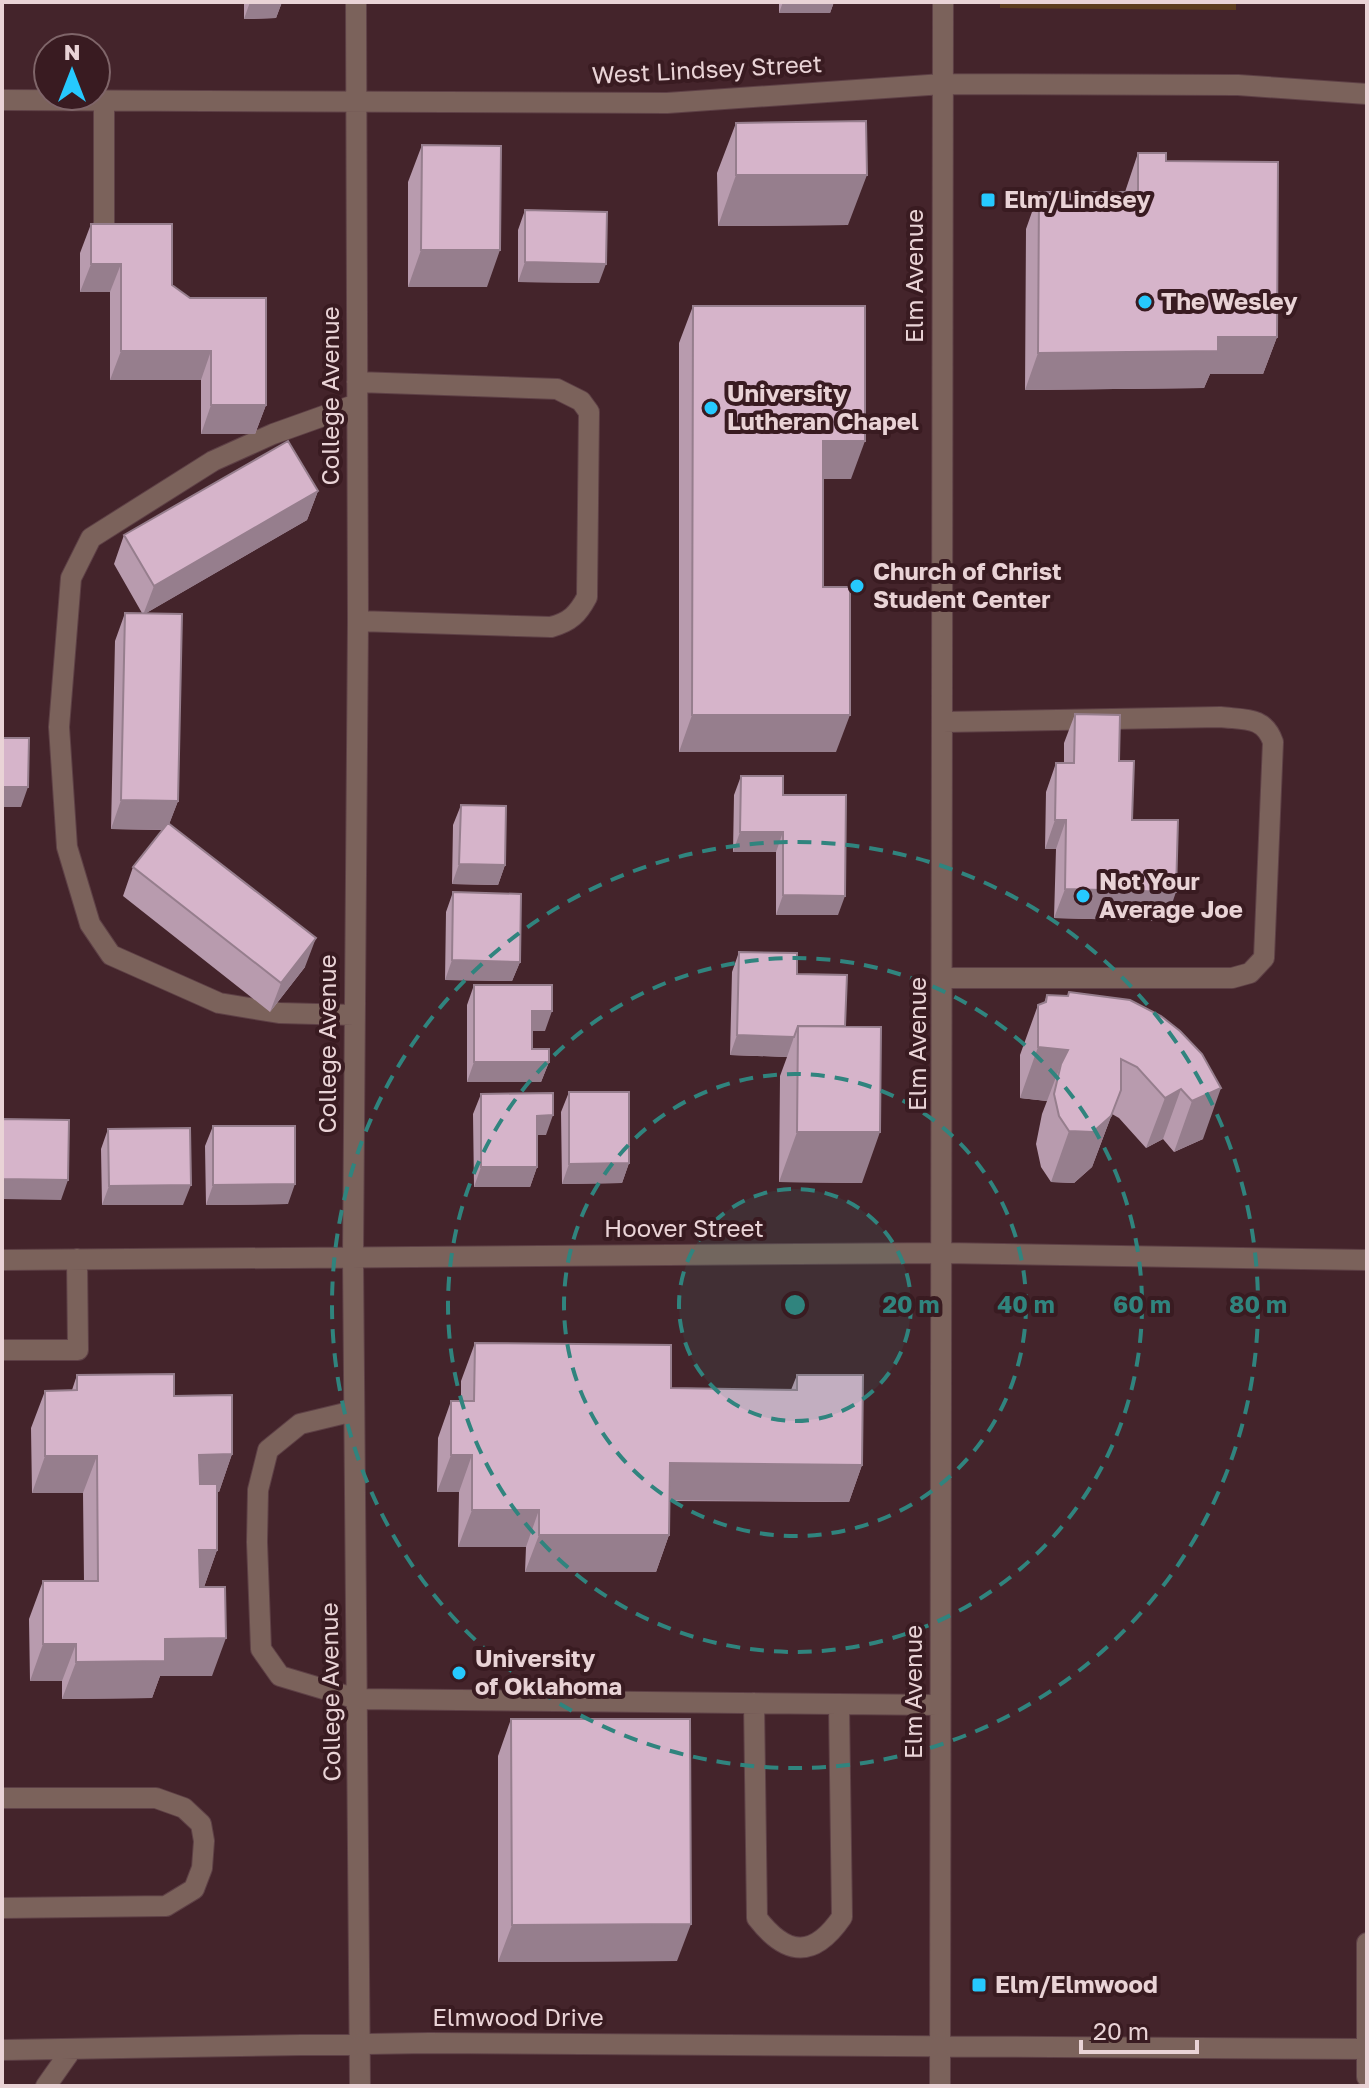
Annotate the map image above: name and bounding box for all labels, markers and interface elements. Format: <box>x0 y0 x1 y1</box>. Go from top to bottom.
north arrow <box>32 32 112 112</box>
text: N <box>64 38 80 65</box>
street label: West Lindsey Street <box>591 48 823 89</box>
place label: Elm/Lindsey <box>1004 184 1151 213</box>
marker: Elm/Lindsey <box>979 191 997 209</box>
street label: Elm Avenue <box>899 209 928 343</box>
place label: The Wesley <box>1161 286 1298 315</box>
marker: The Wesley <box>1136 293 1154 311</box>
street label: College Avenue <box>315 306 344 486</box>
place label: University Lutheran Chapel <box>727 378 919 435</box>
marker: University Lutheran Chapel <box>702 399 720 417</box>
place label: Church of Christ Student Center <box>873 556 1062 613</box>
marker: Church of Christ Student Center <box>848 577 866 595</box>
place label: Not Your Average Joe <box>1099 866 1243 923</box>
marker: Not Your Average Joe <box>1074 887 1092 905</box>
street label: College Avenue <box>312 954 341 1134</box>
street label: Elm Avenue <box>902 977 931 1111</box>
street label: Hoover Street <box>604 1213 764 1242</box>
text: 20 m <box>882 1289 940 1318</box>
text: 40 m <box>997 1289 1055 1318</box>
text: 60 m <box>1113 1289 1171 1318</box>
text: 80 m <box>1229 1289 1287 1318</box>
centre of rings <box>781 1291 809 1319</box>
street label: College Avenue <box>313 1602 346 1782</box>
street label: Elm Avenue <box>898 1625 927 1759</box>
place label: University of Oklahoma <box>475 1643 622 1700</box>
marker: University of Oklahoma <box>450 1664 468 1682</box>
place label: Elm/Elmwood <box>995 1969 1158 1998</box>
marker: Elm/Elmwood <box>970 1976 988 1994</box>
street label: Elmwood Drive <box>432 2002 604 2031</box>
scale bar <box>1081 2004 1197 2054</box>
text: 20 m <box>1093 2016 1149 2045</box>

